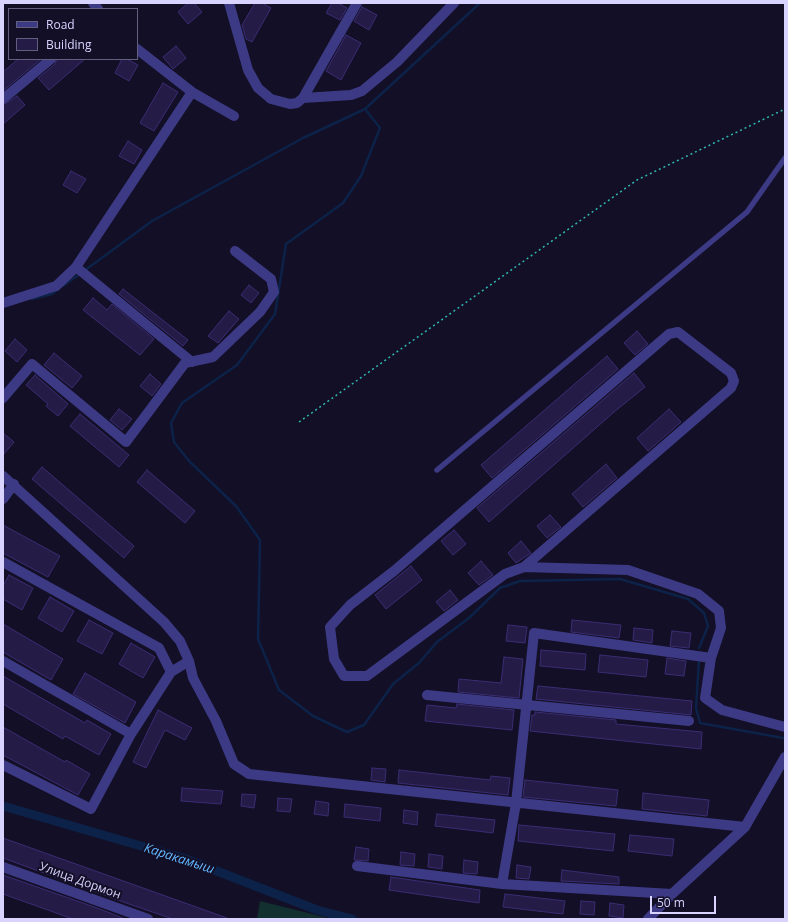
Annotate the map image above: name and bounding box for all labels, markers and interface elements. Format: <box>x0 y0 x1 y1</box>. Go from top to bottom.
legend <box>8 8 138 60</box>
text: Road <box>46 16 75 33</box>
text: Building <box>46 36 91 53</box>
water label: Каракамыш <box>142 840 216 878</box>
street label: Улица Дормон <box>37 860 123 902</box>
scale bar <box>652 888 718 914</box>
text: 50 m <box>657 894 685 911</box>

